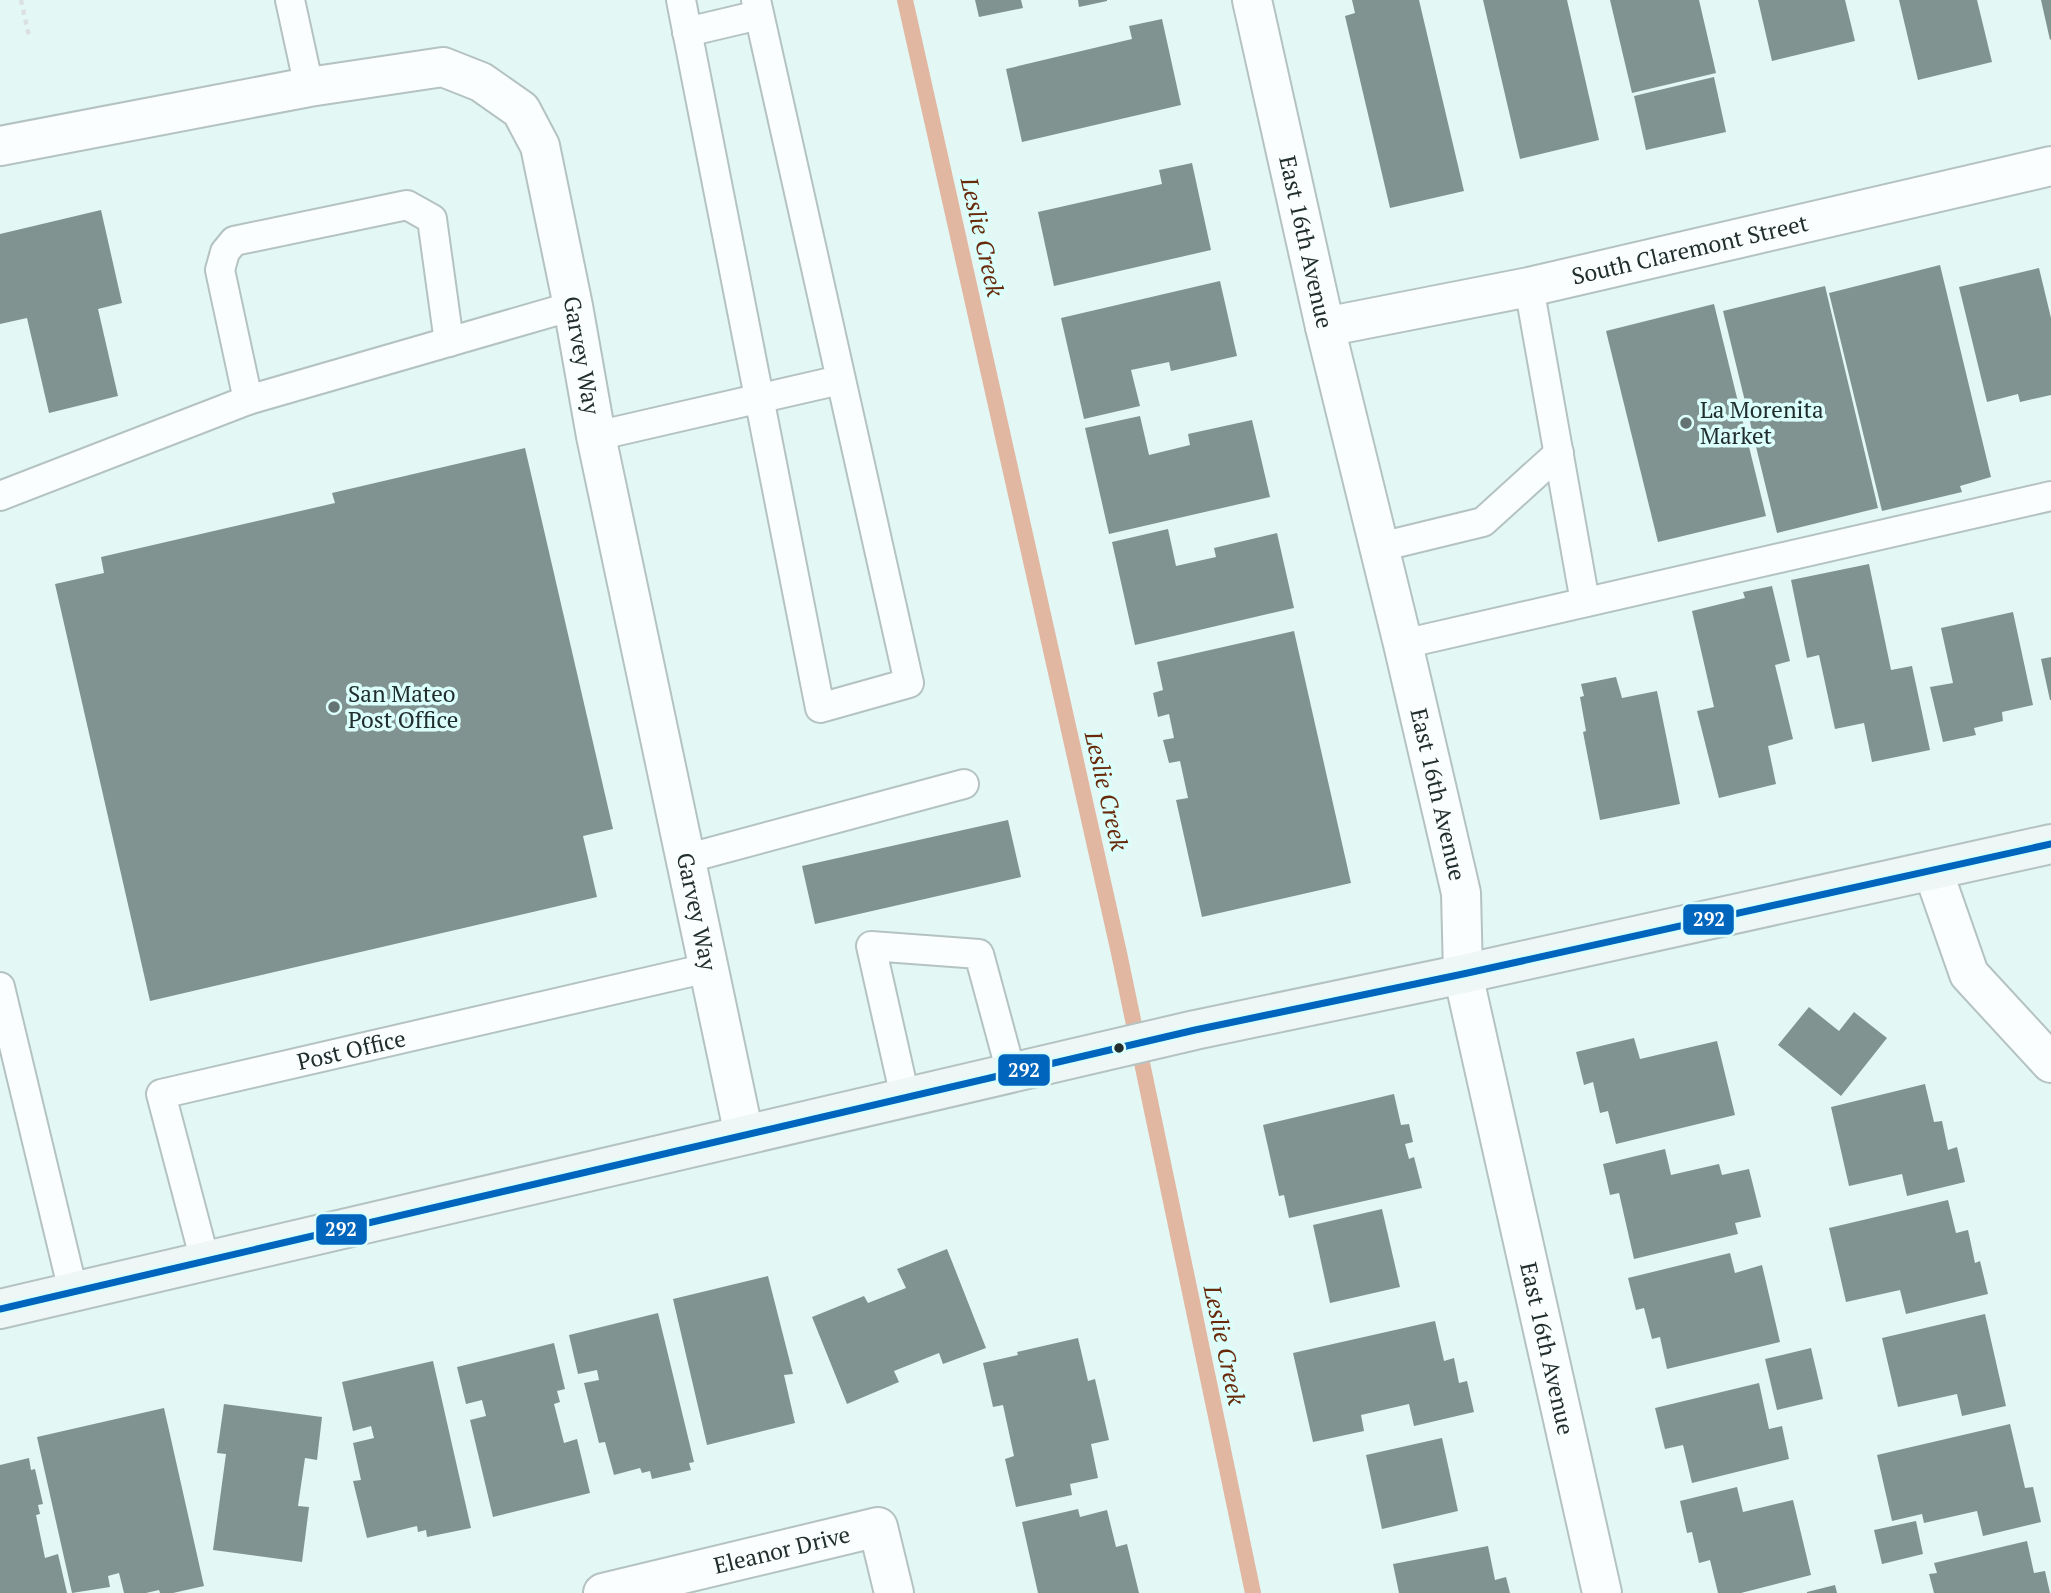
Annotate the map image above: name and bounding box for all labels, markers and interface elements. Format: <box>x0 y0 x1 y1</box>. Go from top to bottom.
street label: East 16th Avenue <box>1272 153 1341 331</box>
water label: Leslie Creek <box>953 173 1012 300</box>
street label: South Claremont Street <box>1569 207 1811 292</box>
street label: Garvey Way <box>556 293 608 417</box>
place label: La Morenita Market <box>1700 394 1824 451</box>
marker: La Morenita Market <box>1678 415 1694 431</box>
place label: San Mateo Post Office <box>348 678 458 735</box>
marker: San Mateo Post Office <box>326 699 342 715</box>
street label: East 16th Avenue <box>1403 705 1474 884</box>
water label: Leslie Creek <box>1077 727 1136 854</box>
street label: Garvey Way <box>670 850 725 974</box>
line badge: 292 <box>1682 903 1735 936</box>
text: 292 <box>1693 906 1725 931</box>
street label: Post Office <box>294 1022 409 1077</box>
unlabelled marker <box>1112 1041 1126 1055</box>
line badge: 292 <box>997 1053 1051 1087</box>
text: 292 <box>1008 1057 1040 1082</box>
line badge: 292 <box>315 1213 368 1246</box>
text: 292 <box>325 1216 357 1241</box>
street label: East 16th Avenue <box>1513 1259 1582 1438</box>
water label: Leslie Creek <box>1196 1281 1253 1408</box>
street label: Eleanor Drive <box>710 1518 853 1581</box>

